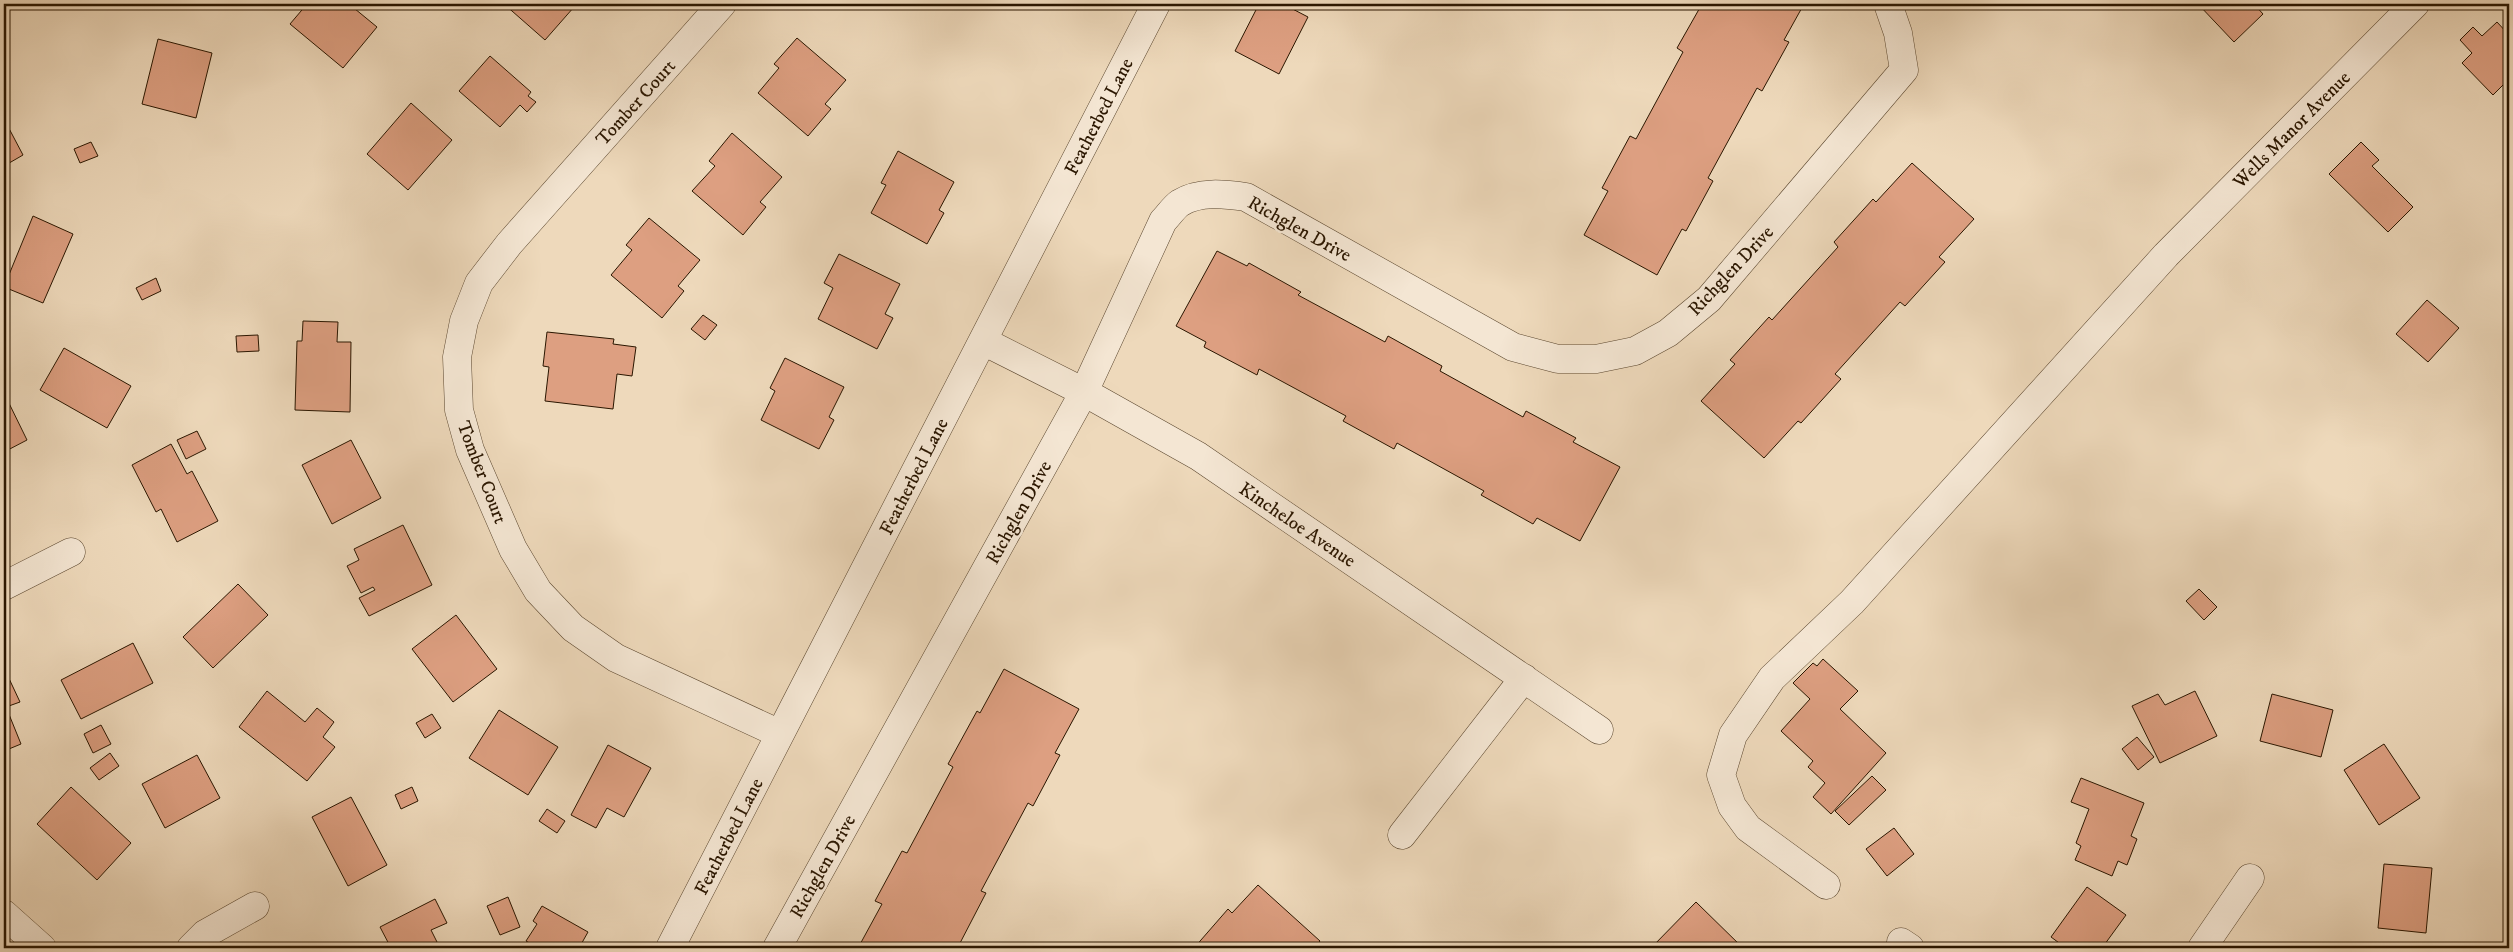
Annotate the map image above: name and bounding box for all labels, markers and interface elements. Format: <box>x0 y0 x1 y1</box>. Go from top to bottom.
street label: Featherbed Lane <box>1060 54 1139 179</box>
street label: Tomber Court <box>591 55 681 151</box>
street label: Wells Manor Avenue <box>2228 66 2356 194</box>
street label: Richglen Drive <box>1244 191 1355 267</box>
street label: Richglen Drive <box>1684 221 1779 321</box>
street label: Featherbed Lane <box>875 414 954 539</box>
street label: Tomber Court <box>452 418 512 527</box>
street label: Richglen Drive <box>981 457 1057 568</box>
street label: Kincheloe Avenue <box>1234 478 1360 573</box>
street label: Featherbed Lane <box>690 774 769 899</box>
street label: Richglen Drive <box>785 811 861 922</box>

